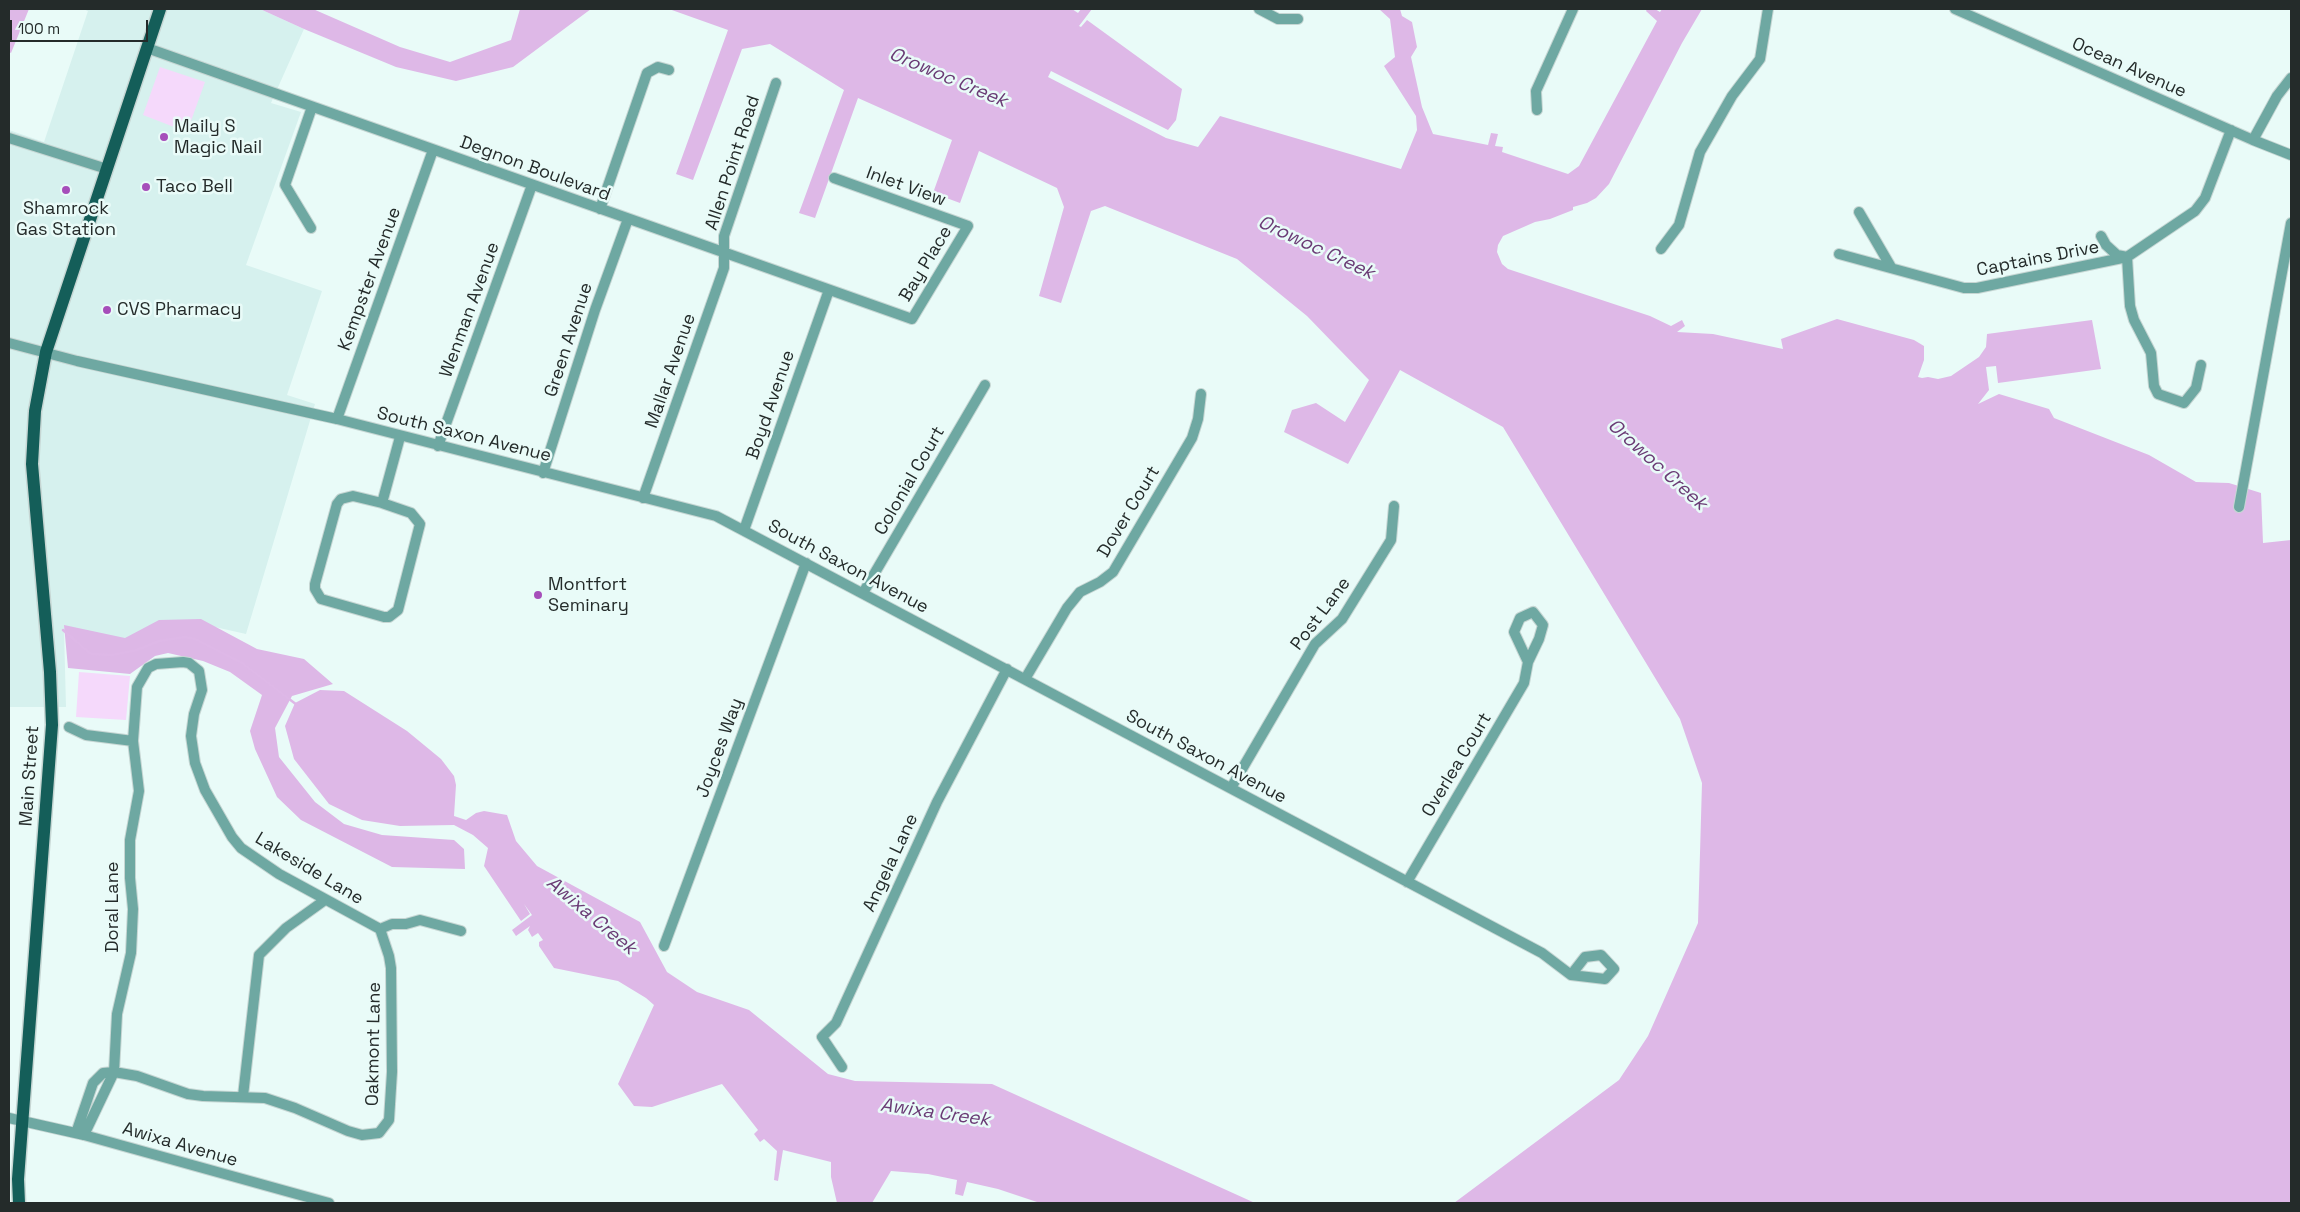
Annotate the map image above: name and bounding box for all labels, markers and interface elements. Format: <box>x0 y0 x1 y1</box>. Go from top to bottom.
scale bar <box>12 10 150 42</box>
text: 100 m <box>18 19 60 38</box>
street label: Ocean Avenue <box>2068 33 2190 103</box>
water label: Orowoc Creek <box>886 43 1010 113</box>
street label: Allen Point Road <box>701 93 765 233</box>
place label: Maily S Magic Nail <box>174 116 262 158</box>
marker: Maily S Magic Nail <box>158 131 170 143</box>
street label: Degnon Boulevard <box>457 132 613 206</box>
street label: Inlet View <box>863 163 949 211</box>
place label: Taco Bell <box>156 176 233 198</box>
marker: Taco Bell <box>140 181 152 193</box>
marker: Shamrock Gas Station <box>60 184 72 196</box>
place label: Shamrock Gas Station <box>16 198 116 240</box>
street label: Kempster Avenue <box>334 204 406 354</box>
water label: Orowoc Creek <box>1254 211 1378 285</box>
street label: Bay Place <box>895 222 957 306</box>
street label: Captains Drive <box>1975 237 2101 281</box>
street label: Wenman Avenue <box>436 239 504 381</box>
street label: Green Avenue <box>540 280 598 400</box>
place label: CVS Pharmacy <box>117 299 241 321</box>
marker: CVS Pharmacy <box>101 304 113 316</box>
street label: Mallar Avenue <box>641 311 701 431</box>
street label: Boyd Avenue <box>742 348 800 462</box>
street label: South Saxon Avenue <box>375 403 553 467</box>
water label: Orowoc Creek <box>1603 414 1711 516</box>
street label: Colonial Court <box>870 423 950 539</box>
street label: Dover Court <box>1093 462 1165 562</box>
street label: South Saxon Avenue <box>764 515 932 619</box>
street label: Post Lane <box>1287 573 1355 655</box>
place label: Montfort Seminary <box>548 574 629 616</box>
marker: Montfort Seminary <box>532 589 544 601</box>
street label: Joyces Way <box>692 695 748 801</box>
street label: South Saxon Avenue <box>1122 705 1290 809</box>
street label: Overlea Court <box>1417 709 1497 821</box>
street label: Main Street <box>16 725 44 827</box>
street label: Angela Lane <box>859 810 923 916</box>
street label: Lakeside Lane <box>251 828 367 910</box>
street label: Doral Lane <box>102 862 124 952</box>
water label: Awixa Creek <box>541 872 641 960</box>
street label: Oakmont Lane <box>362 982 386 1106</box>
water label: Awixa Creek <box>879 1094 991 1132</box>
street label: Awixa Avenue <box>120 1118 240 1172</box>

